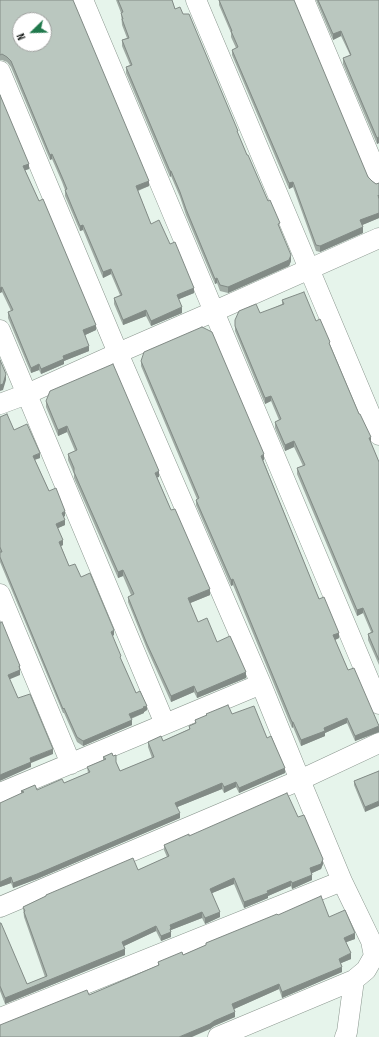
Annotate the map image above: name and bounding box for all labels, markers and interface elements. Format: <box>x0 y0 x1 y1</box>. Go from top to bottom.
north arrow <box>12 12 52 52</box>
text: N <box>14 31 29 42</box>

